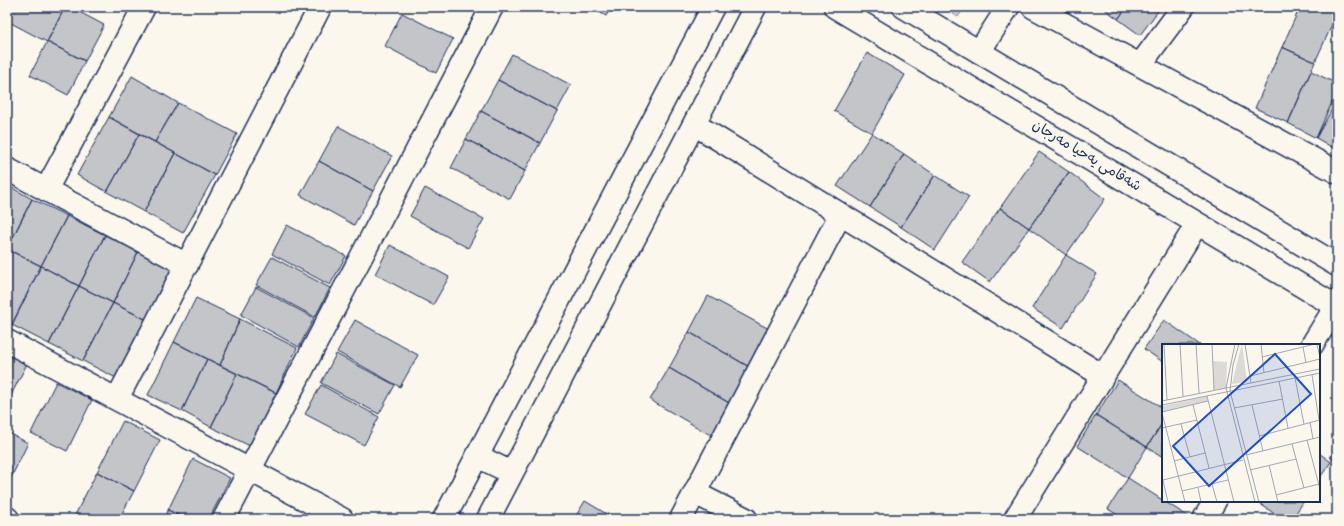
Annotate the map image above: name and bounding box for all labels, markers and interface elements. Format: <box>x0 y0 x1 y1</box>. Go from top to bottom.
street label: شەقامی یەحیا مەرجان <box>1028 118 1144 196</box>
inset map <box>1162 344 1320 502</box>

